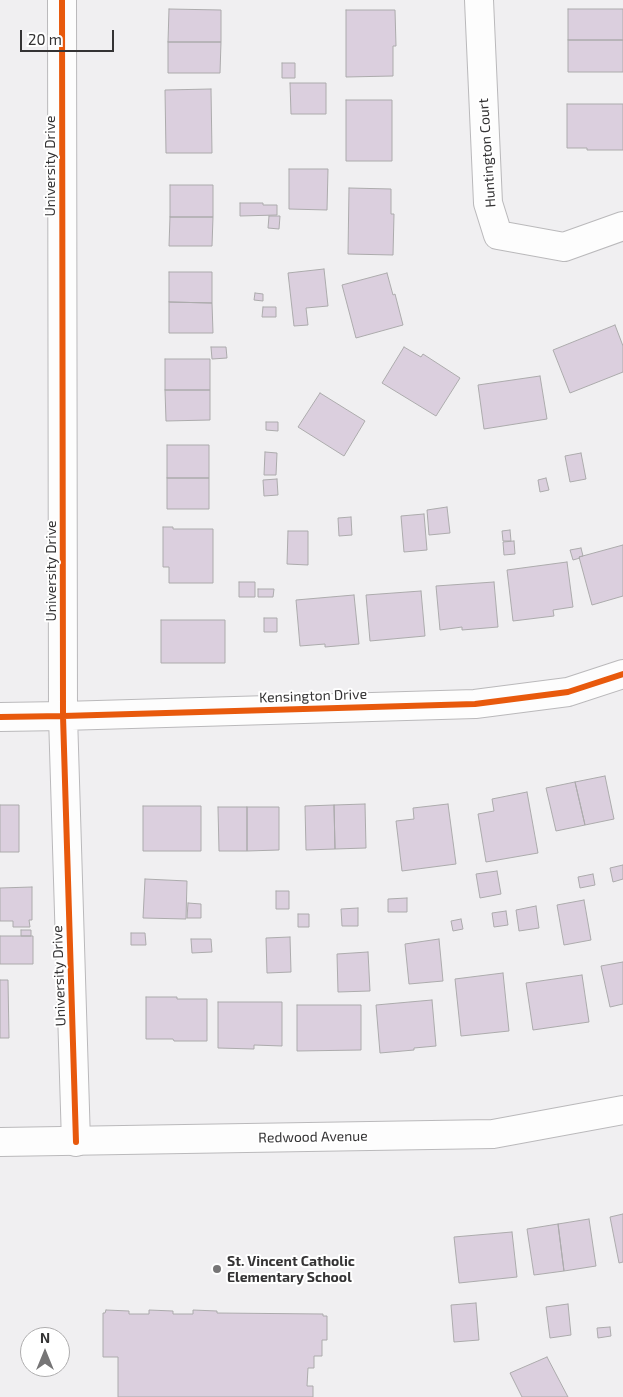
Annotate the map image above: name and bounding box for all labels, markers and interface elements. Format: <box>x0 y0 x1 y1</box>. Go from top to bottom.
scale bar <box>22 20 116 52</box>
text: 20 m <box>28 30 62 48</box>
street label: Huntington Court <box>475 98 499 208</box>
street label: University Drive <box>42 115 58 217</box>
street label: University Drive <box>43 520 59 622</box>
street label: Kensington Drive <box>259 686 367 706</box>
street label: University Drive <box>49 925 69 1027</box>
street label: Redwood Avenue <box>258 1128 368 1146</box>
place label: St. Vincent Catholic Elementary School <box>227 1253 355 1285</box>
marker: St. Vincent Catholic Elementary School <box>211 1263 223 1275</box>
north arrow <box>20 1327 70 1377</box>
text: N <box>40 1329 50 1346</box>

